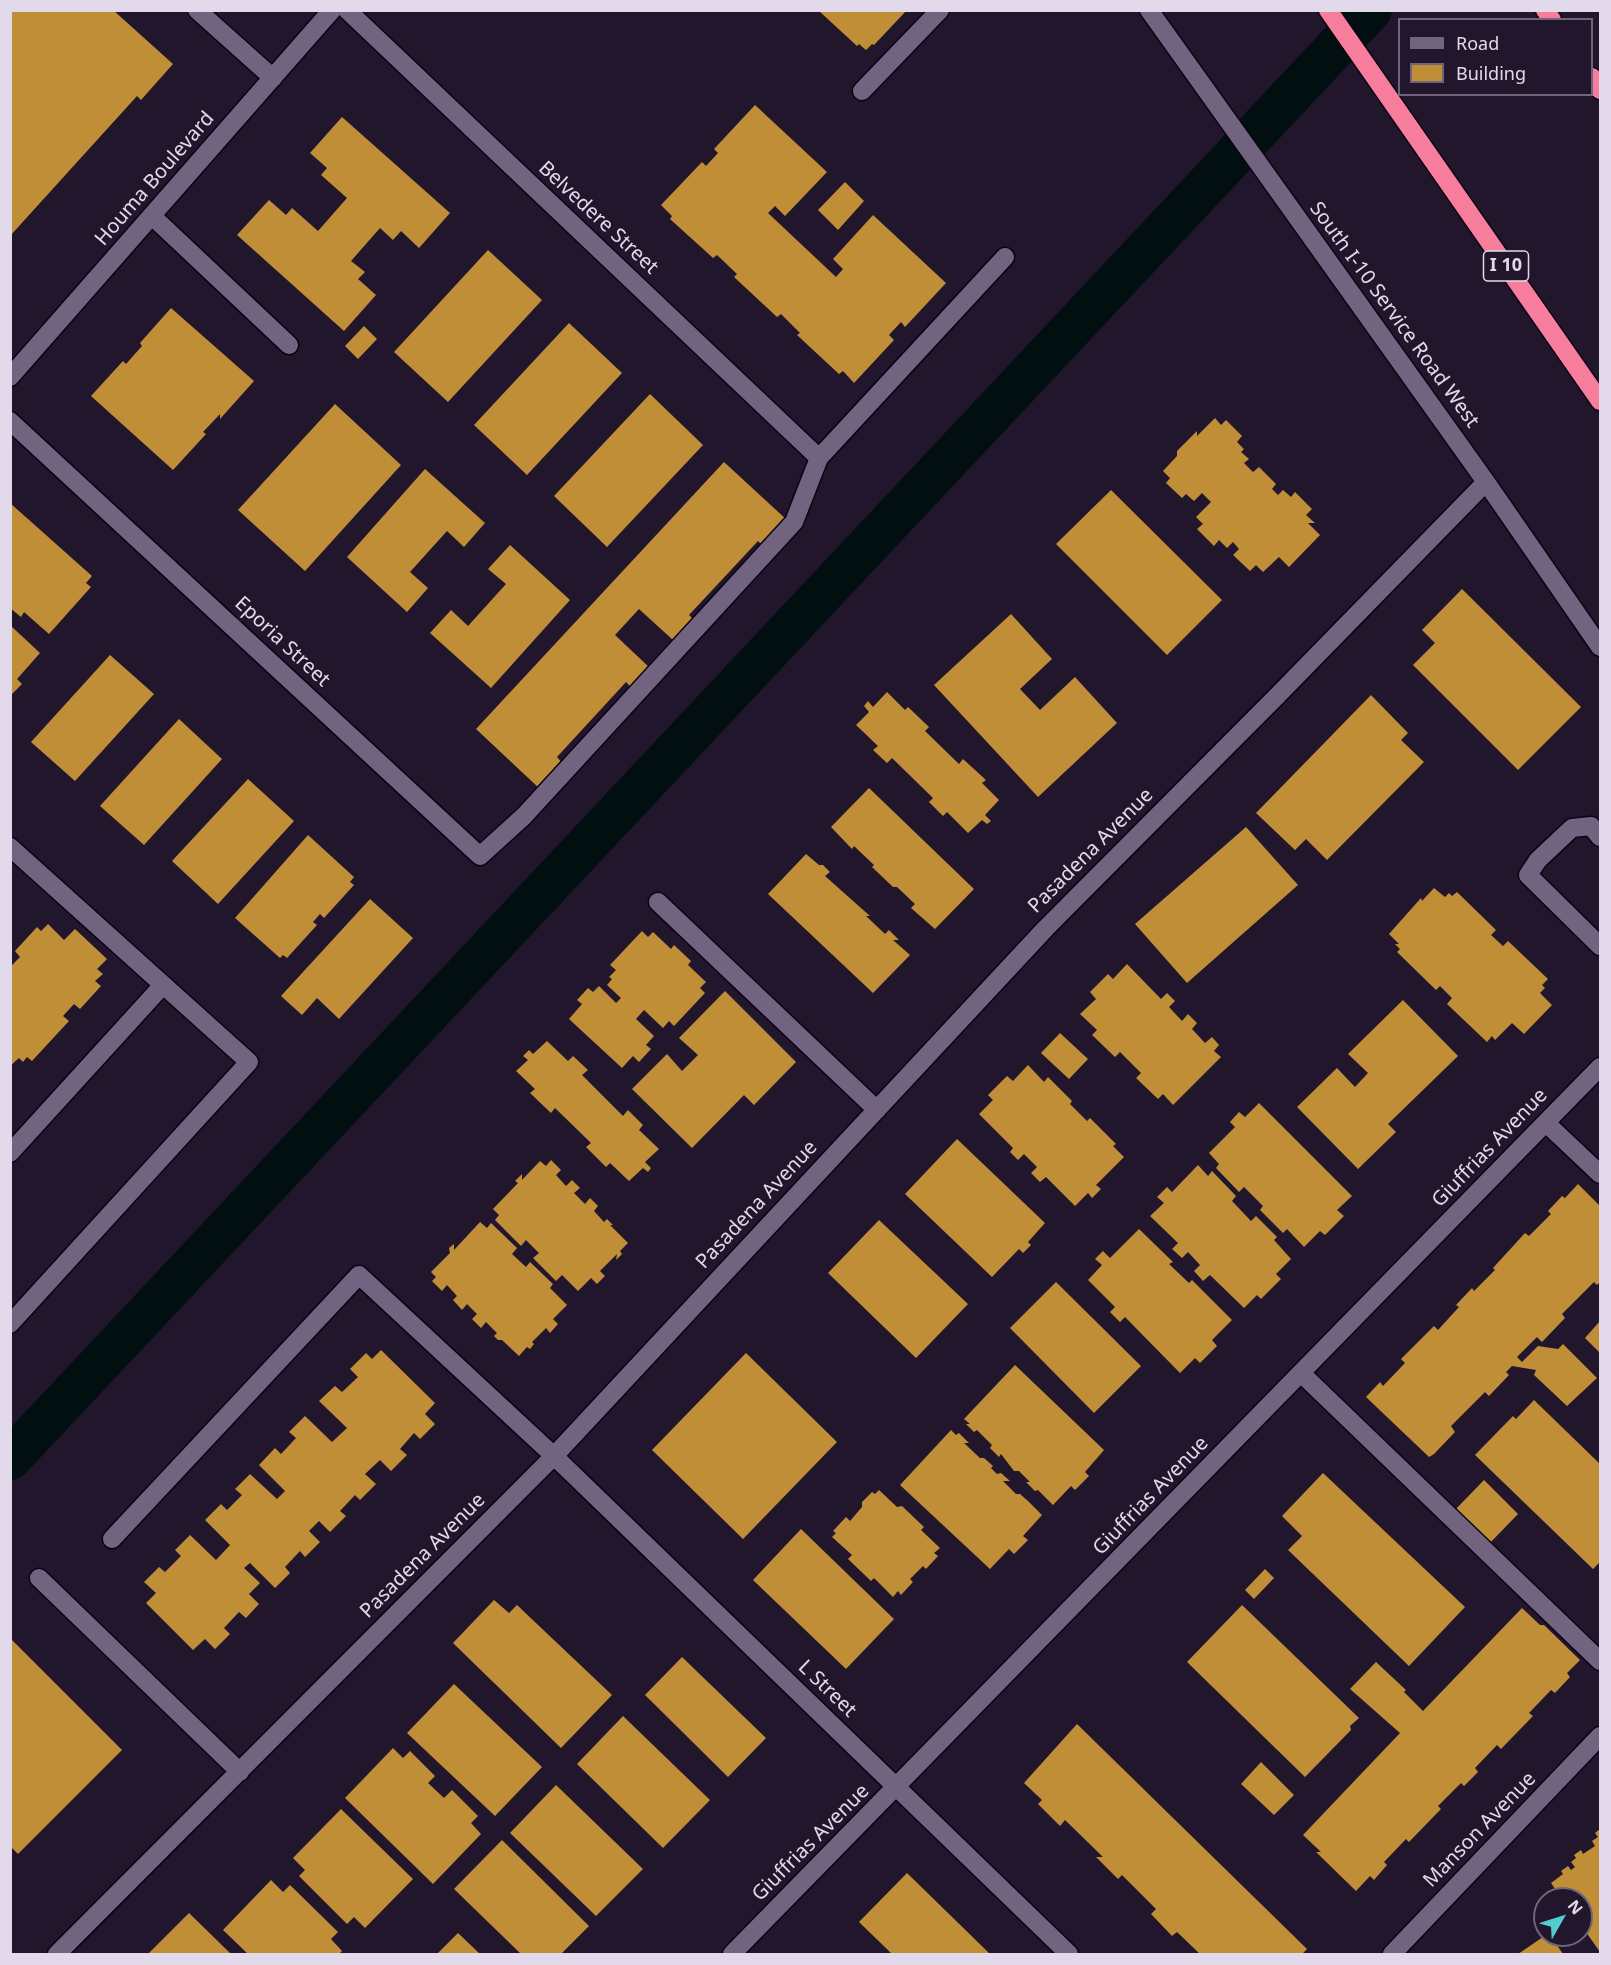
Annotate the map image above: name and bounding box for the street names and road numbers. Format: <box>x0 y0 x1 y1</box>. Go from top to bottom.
street label: Houma Boulevard <box>90 107 220 251</box>
street label: Belvedere Street <box>533 156 663 280</box>
street label: South I-10 Service Road West <box>1304 198 1484 432</box>
road number: I 10 <box>1484 251 1528 281</box>
street label: Eporia Street <box>229 592 335 692</box>
street label: Pasadena Avenue <box>1024 784 1158 918</box>
street label: Giuffrias Avenue <box>1427 1084 1553 1212</box>
street label: Pasadena Avenue <box>691 1136 823 1274</box>
street label: Giuffrias Avenue <box>1088 1432 1214 1560</box>
street label: Pasadena Avenue <box>356 1489 490 1623</box>
street label: L Street <box>793 1656 861 1722</box>
street label: Manson Avenue <box>1419 1767 1541 1893</box>
street label: Giuffrias Avenue <box>748 1780 874 1906</box>

